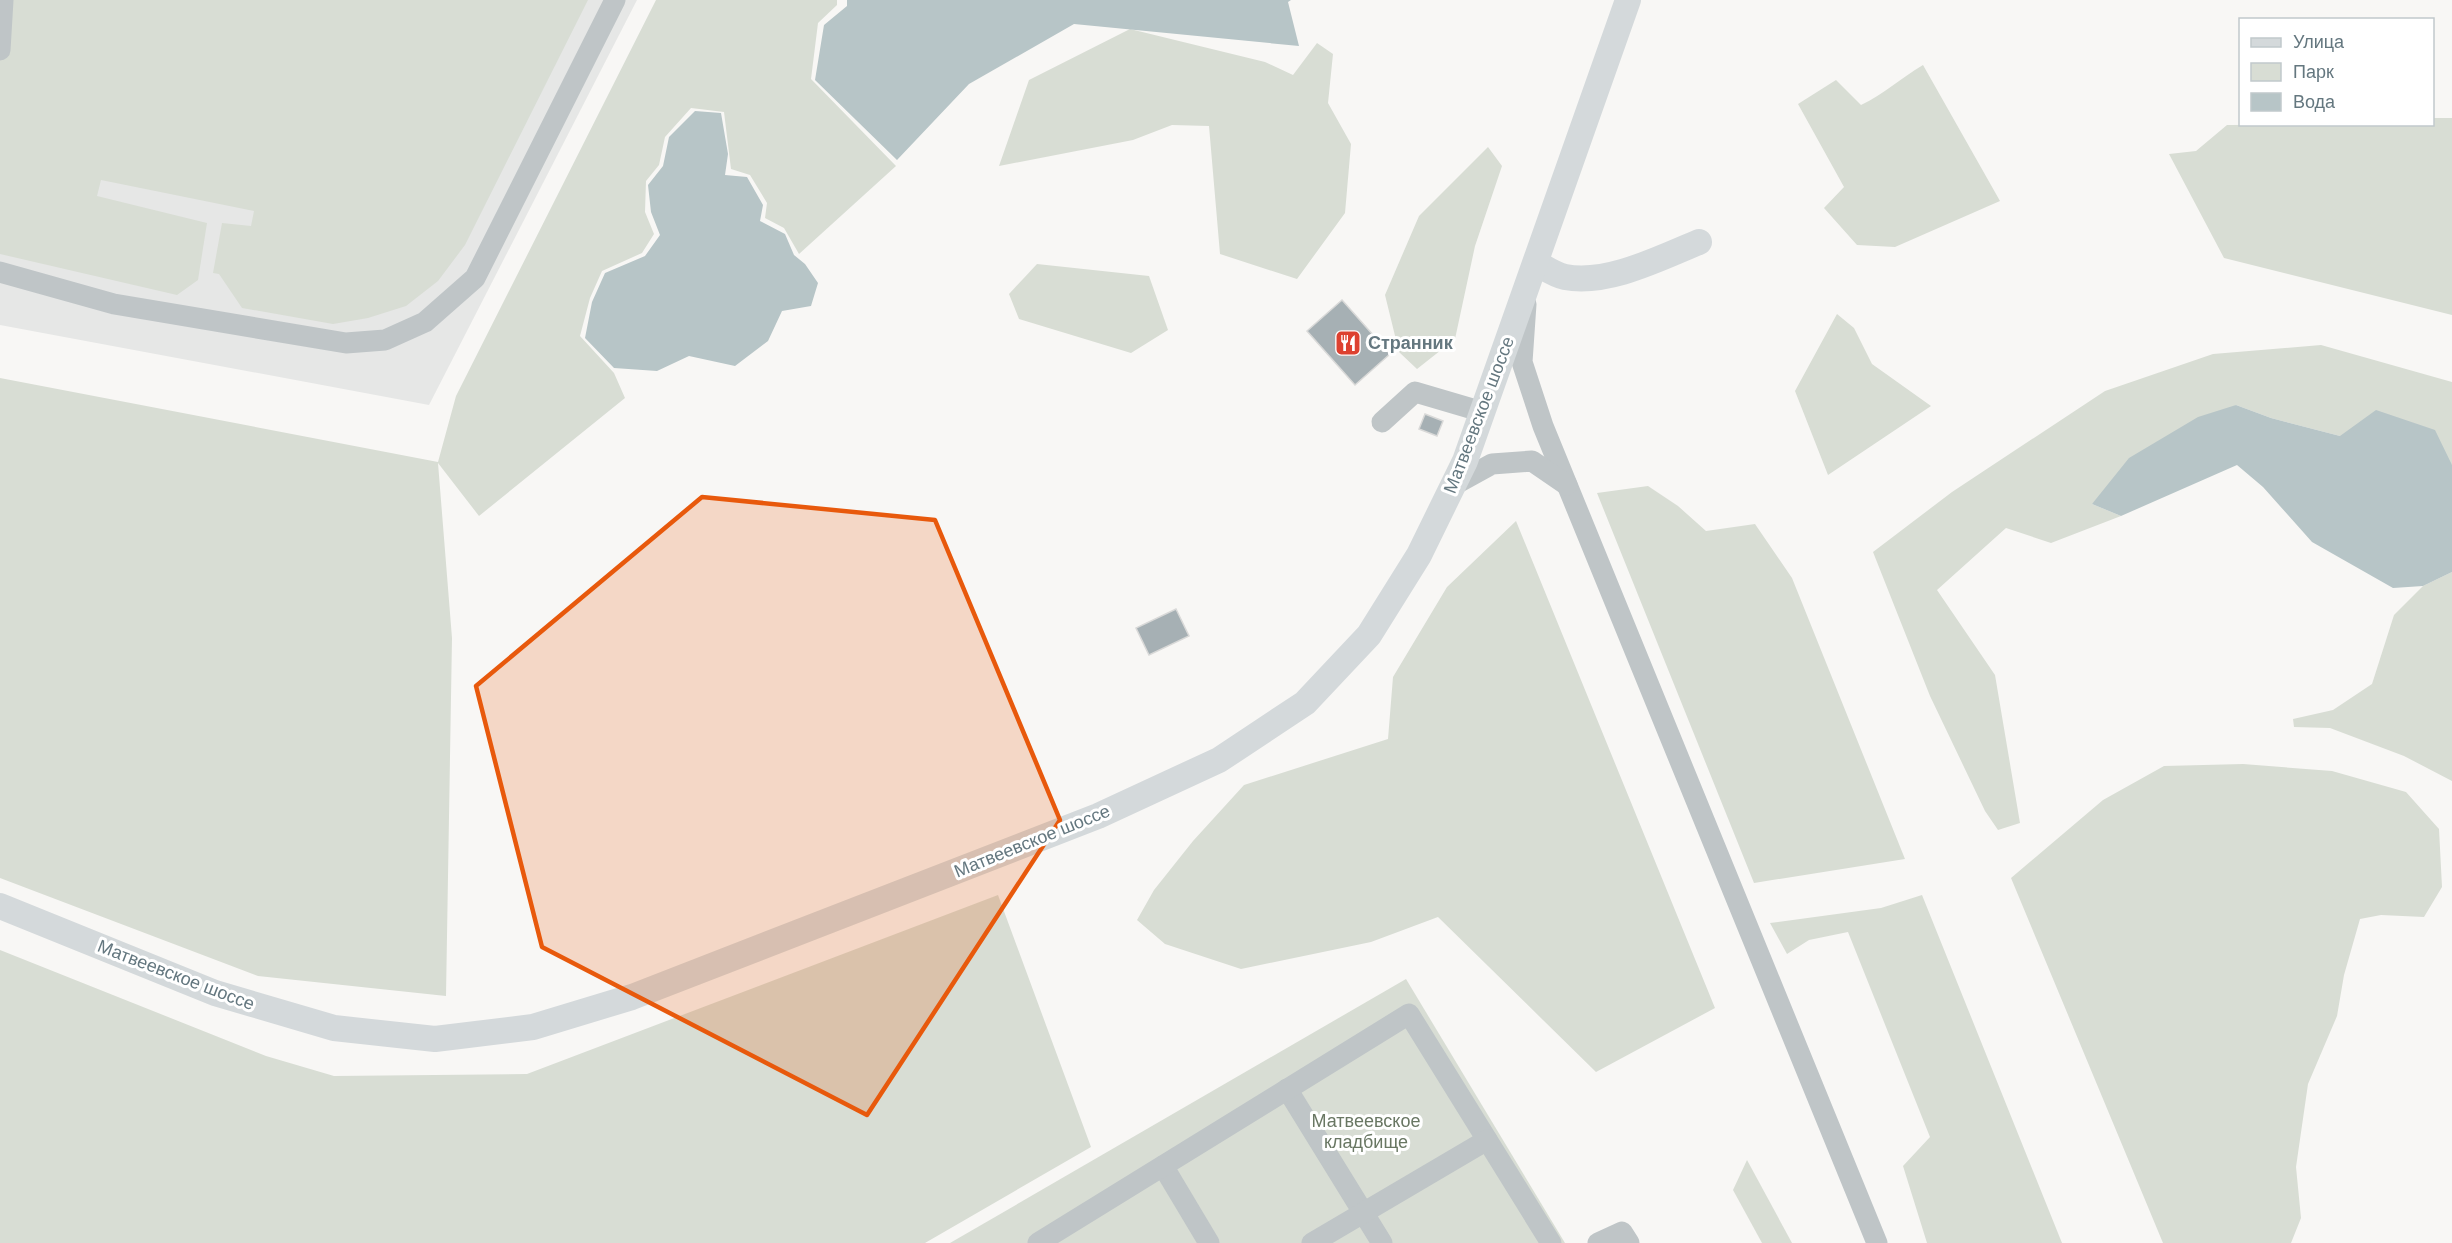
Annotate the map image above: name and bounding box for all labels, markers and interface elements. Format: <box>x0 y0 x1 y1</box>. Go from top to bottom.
legend <box>2239 18 2434 126</box>
text: Улица <box>2293 32 2345 52</box>
text: Парк <box>2293 62 2334 82</box>
text: Вода <box>2293 92 2336 112</box>
restaurant icon: Странник <box>1333 328 1363 358</box>
place label: Странник <box>1368 333 1454 353</box>
street label: Матвеевское шоссе <box>1440 334 1518 496</box>
street label: Матвеевское шоссе <box>951 801 1113 881</box>
street label: Матвеевское шоссе <box>95 936 257 1014</box>
park label: Матвеевское кладбище <box>1312 1111 1420 1152</box>

